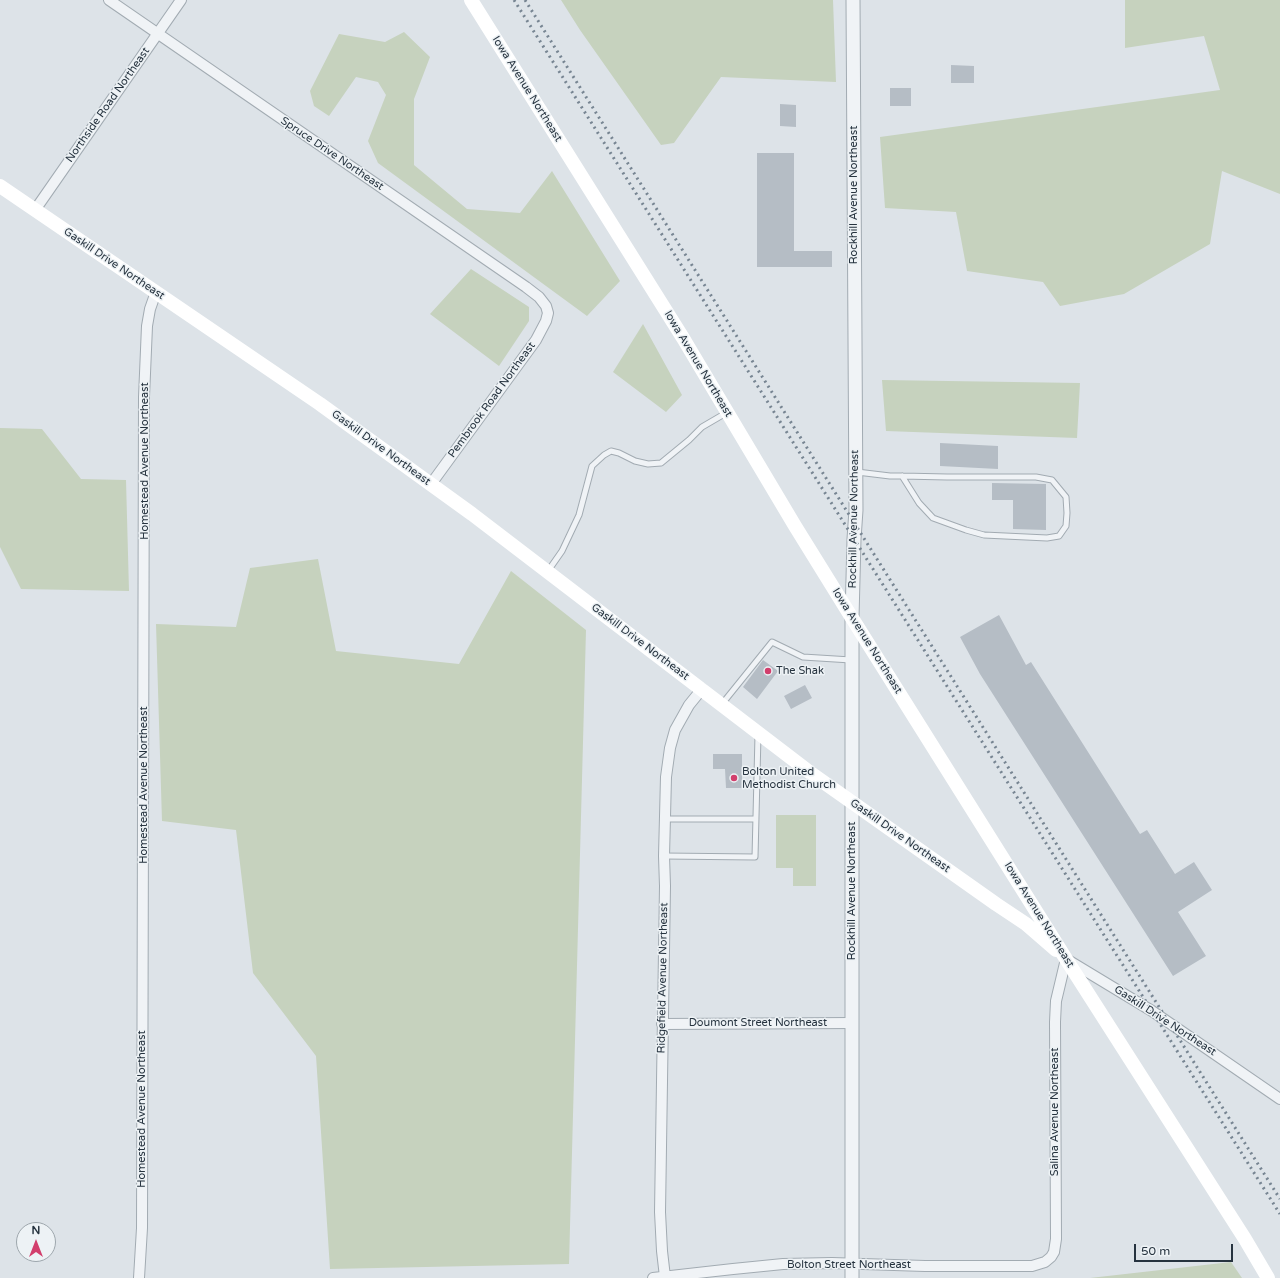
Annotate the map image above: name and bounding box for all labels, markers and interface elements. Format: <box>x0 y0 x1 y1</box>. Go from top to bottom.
street label: Iowa Avenue Northeast <box>489 34 565 144</box>
street label: Northside Road Northeast <box>63 45 153 165</box>
street label: Spruce Drive Northeast <box>278 114 386 194</box>
street label: Rockhill Avenue Northeast <box>847 126 861 264</box>
street label: Gaskill Drive Northeast <box>61 225 167 303</box>
street label: Iowa Avenue Northeast <box>661 308 735 420</box>
street label: Pembrook Road Northeast <box>446 340 538 460</box>
street label: Homestead Avenue Northeast <box>138 382 152 540</box>
street label: Gaskill Drive Northeast <box>329 408 433 488</box>
street label: Rockhill Avenue Northeast <box>846 450 862 588</box>
street label: Iowa Avenue Northeast <box>829 586 905 696</box>
street label: Gaskill Drive Northeast <box>588 601 692 683</box>
place label: The Shak <box>776 664 824 678</box>
marker: The Shak <box>763 666 773 676</box>
street label: Homestead Avenue Northeast <box>137 706 151 864</box>
place label: Bolton United Methodist Church <box>742 765 836 791</box>
marker: Bolton United Methodist Church <box>729 773 739 783</box>
street label: Gaskill Drive Northeast <box>847 796 953 876</box>
street label: Rockhill Avenue Northeast <box>845 822 859 960</box>
street label: Iowa Avenue Northeast <box>1001 860 1077 970</box>
street label: Ridgefield Avenue Northeast <box>655 902 671 1054</box>
street label: Gaskill Drive Northeast <box>1111 983 1219 1059</box>
street label: Doumont Street Northeast <box>689 1016 827 1030</box>
street label: Homestead Avenue Northeast <box>135 1030 149 1188</box>
street label: Salina Avenue Northeast <box>1048 1048 1062 1176</box>
north arrow <box>16 1222 56 1262</box>
text: N <box>32 1224 40 1237</box>
scale bar <box>1136 1236 1235 1262</box>
text: 50 m <box>1141 1244 1170 1258</box>
street label: Bolton Street Northeast <box>787 1258 911 1272</box>

